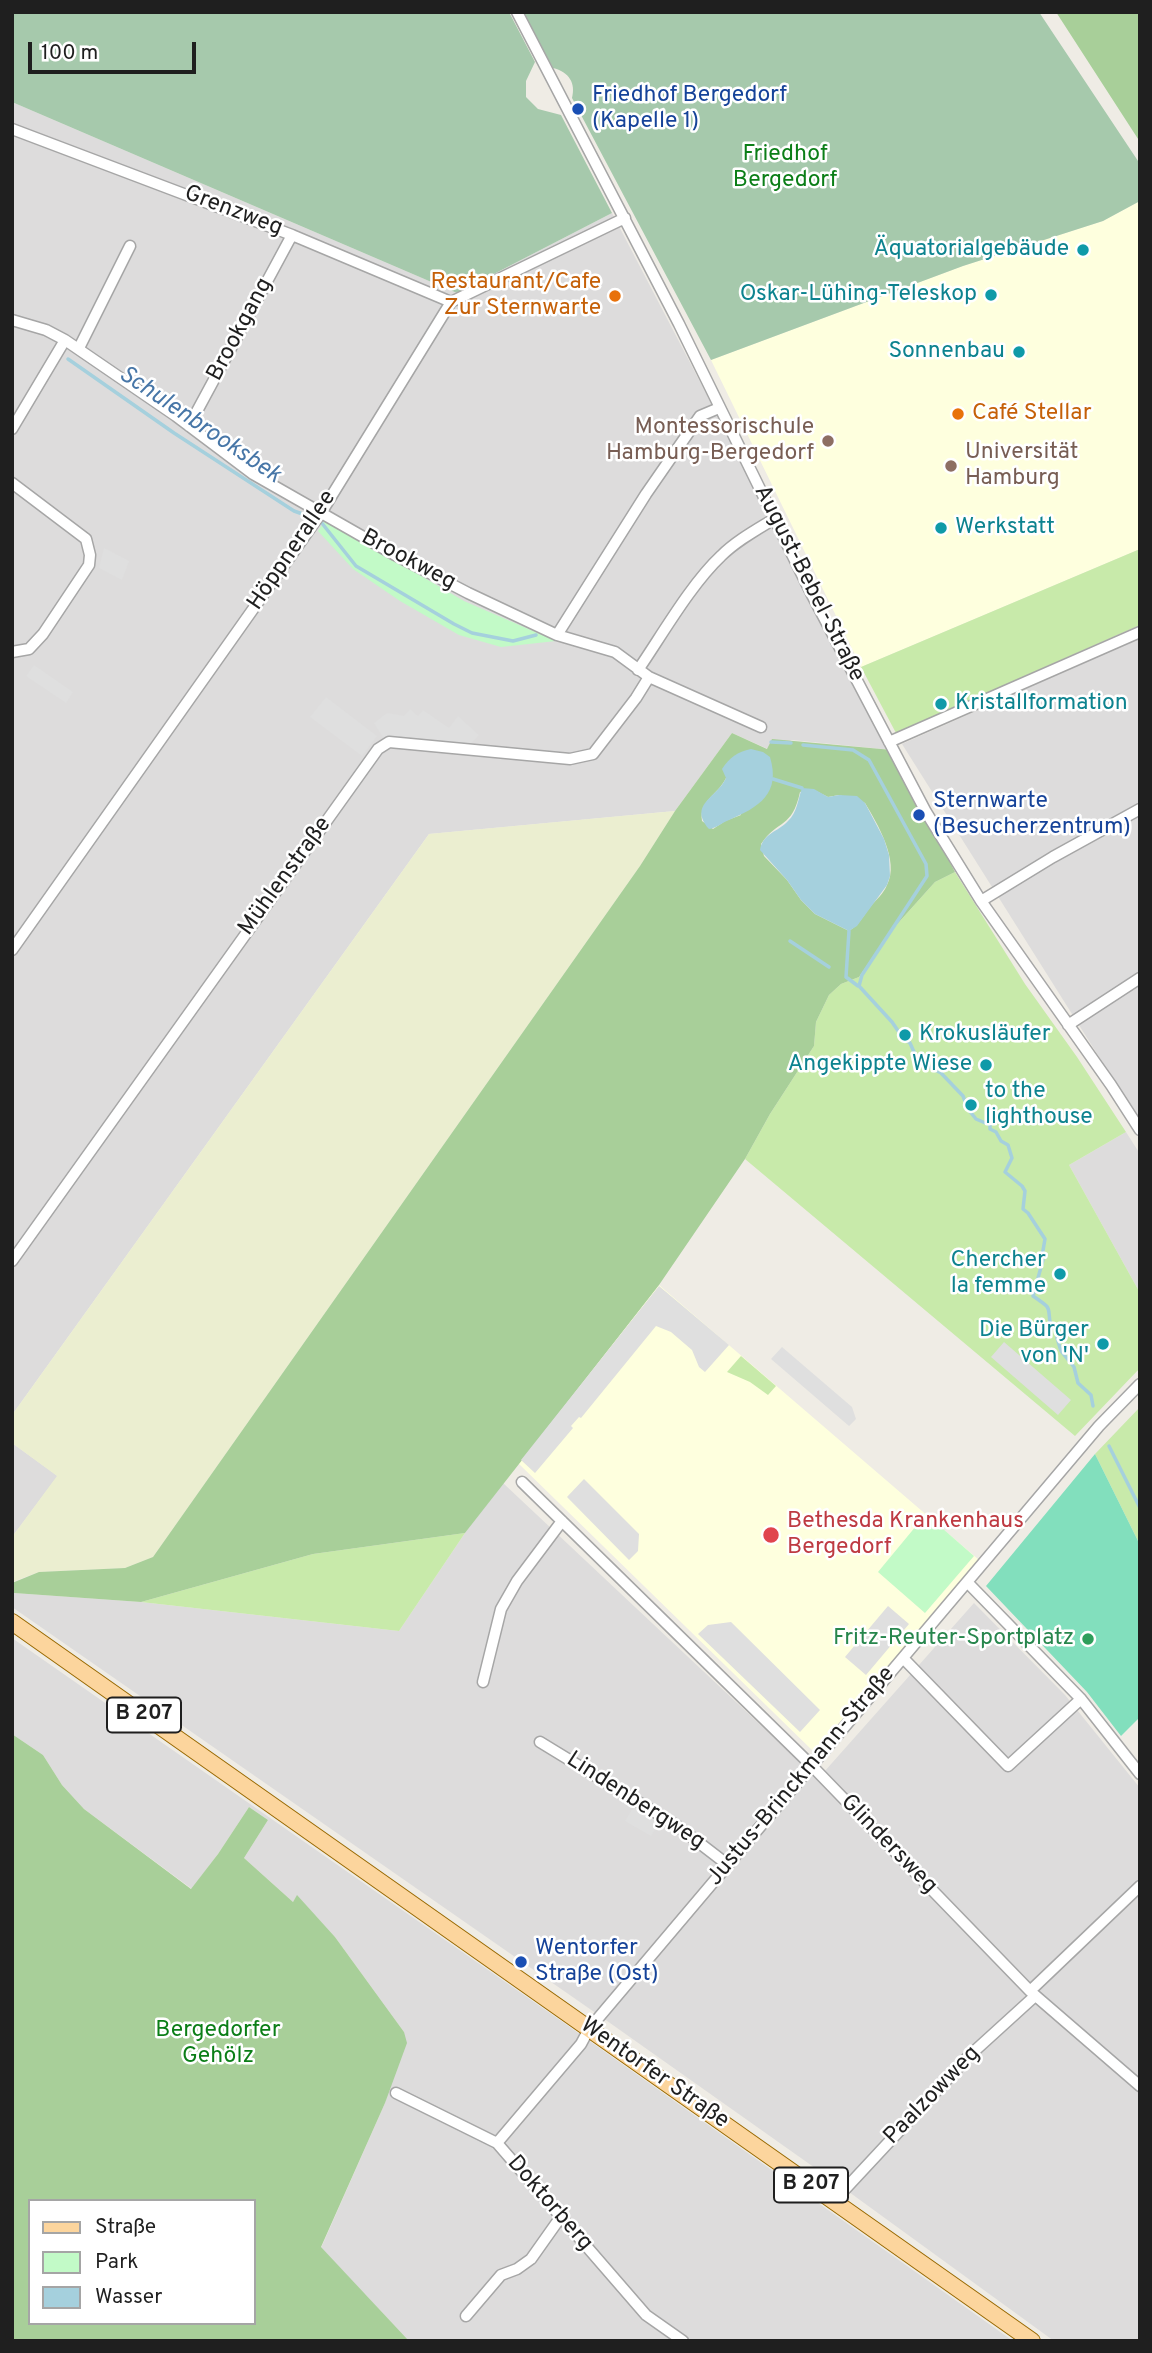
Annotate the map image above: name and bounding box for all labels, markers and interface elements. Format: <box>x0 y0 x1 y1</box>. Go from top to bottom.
scale bar <box>32 28 200 72</box>
text: 100 m <box>41 40 98 67</box>
place label: Friedhof Bergedorf (Kapelle 1) <box>592 82 787 136</box>
marker: Friedhof Bergedorf (Kapelle 1) <box>570 101 586 117</box>
park label: Friedhof Bergedorf <box>733 141 837 195</box>
street label: Grenzweg <box>180 181 286 243</box>
place label: Äquatorialgebäude <box>873 236 1069 264</box>
marker: Äquatorialgebäude <box>1075 242 1091 258</box>
place label: Restaurant/Cafe Zur Sternwarte <box>430 269 601 323</box>
street label: Brookgang <box>202 274 280 386</box>
place label: Oskar-Lühing-Teleskop <box>740 281 977 309</box>
marker: Oskar-Lühing-Teleskop <box>983 287 999 303</box>
marker: Restaurant/Cafe Zur Sternwarte <box>607 288 623 304</box>
place label: Sonnenbau <box>889 338 1005 366</box>
marker: Sonnenbau <box>1011 344 1027 360</box>
water label: Schulenbrooksbek <box>112 361 286 491</box>
place label: Café Stellar <box>972 400 1092 428</box>
marker: Café Stellar <box>950 406 966 422</box>
place label: Montessorischule Hamburg-Bergedorf <box>606 414 814 468</box>
marker: Montessorischule Hamburg-Bergedorf <box>820 433 836 449</box>
place label: Universität Hamburg <box>965 439 1079 493</box>
marker: Universität Hamburg <box>943 458 959 474</box>
street label: August-Bebel-Straße <box>747 481 869 687</box>
street label: Höppnerallee <box>243 486 343 616</box>
place label: Werkstatt <box>955 514 1055 542</box>
marker: Werkstatt <box>933 520 949 536</box>
street label: Brookweg <box>356 525 460 597</box>
place label: Kristallformation <box>955 690 1128 718</box>
marker: Kristallformation <box>933 696 949 712</box>
place label: Sternwarte (Besucherzentrum) <box>933 788 1131 842</box>
marker: Sternwarte (Besucherzentrum) <box>911 807 927 823</box>
street label: Mühlenstraße <box>234 812 338 942</box>
place label: Krokusläufer <box>919 1021 1051 1049</box>
marker: Krokusläufer <box>897 1027 913 1043</box>
place label: Angekippte Wiese <box>788 1051 972 1079</box>
marker: Angekippte Wiese <box>978 1057 994 1073</box>
place label: to the lighthouse <box>985 1078 1093 1132</box>
marker: to the lighthouse <box>963 1097 979 1113</box>
place label: Chercher la femme <box>951 1247 1046 1301</box>
marker: Chercher la femme <box>1052 1266 1068 1282</box>
place label: Die Bürger von 'N' <box>979 1317 1089 1371</box>
marker: Die Bürger von 'N' <box>1095 1336 1111 1352</box>
place label: Bethesda Krankenhaus Bergedorf <box>787 1508 1024 1562</box>
marker: Bethesda Krankenhaus Bergedorf <box>761 1525 781 1545</box>
place label: Fritz-Reuter-Sportplatz <box>833 1625 1074 1653</box>
marker: Fritz-Reuter-Sportplatz <box>1080 1631 1096 1647</box>
street label: Justus-Brinckmann-Straße <box>702 1662 902 1892</box>
road number: B 207 <box>107 1698 181 1732</box>
street label: Lindenbergweg <box>561 1747 709 1857</box>
street label: Glindersweg <box>834 1789 942 1901</box>
place label: Wentorfer Straße (Ost) <box>535 1935 659 1989</box>
marker: Wentorfer Straße (Ost) <box>513 1954 529 1970</box>
street label: Wentorfer Straße <box>574 2012 734 2136</box>
park label: Bergedorfer Gehölz <box>155 2017 281 2071</box>
street label: Paalzowweg <box>879 2041 987 2151</box>
street label: Doktorberg <box>500 2151 598 2257</box>
road number: B 207 <box>774 2168 848 2202</box>
legend <box>28 2199 256 2325</box>
text: Straße <box>95 2214 156 2241</box>
text: Park <box>95 2249 138 2276</box>
text: Wasser <box>95 2284 162 2311</box>

